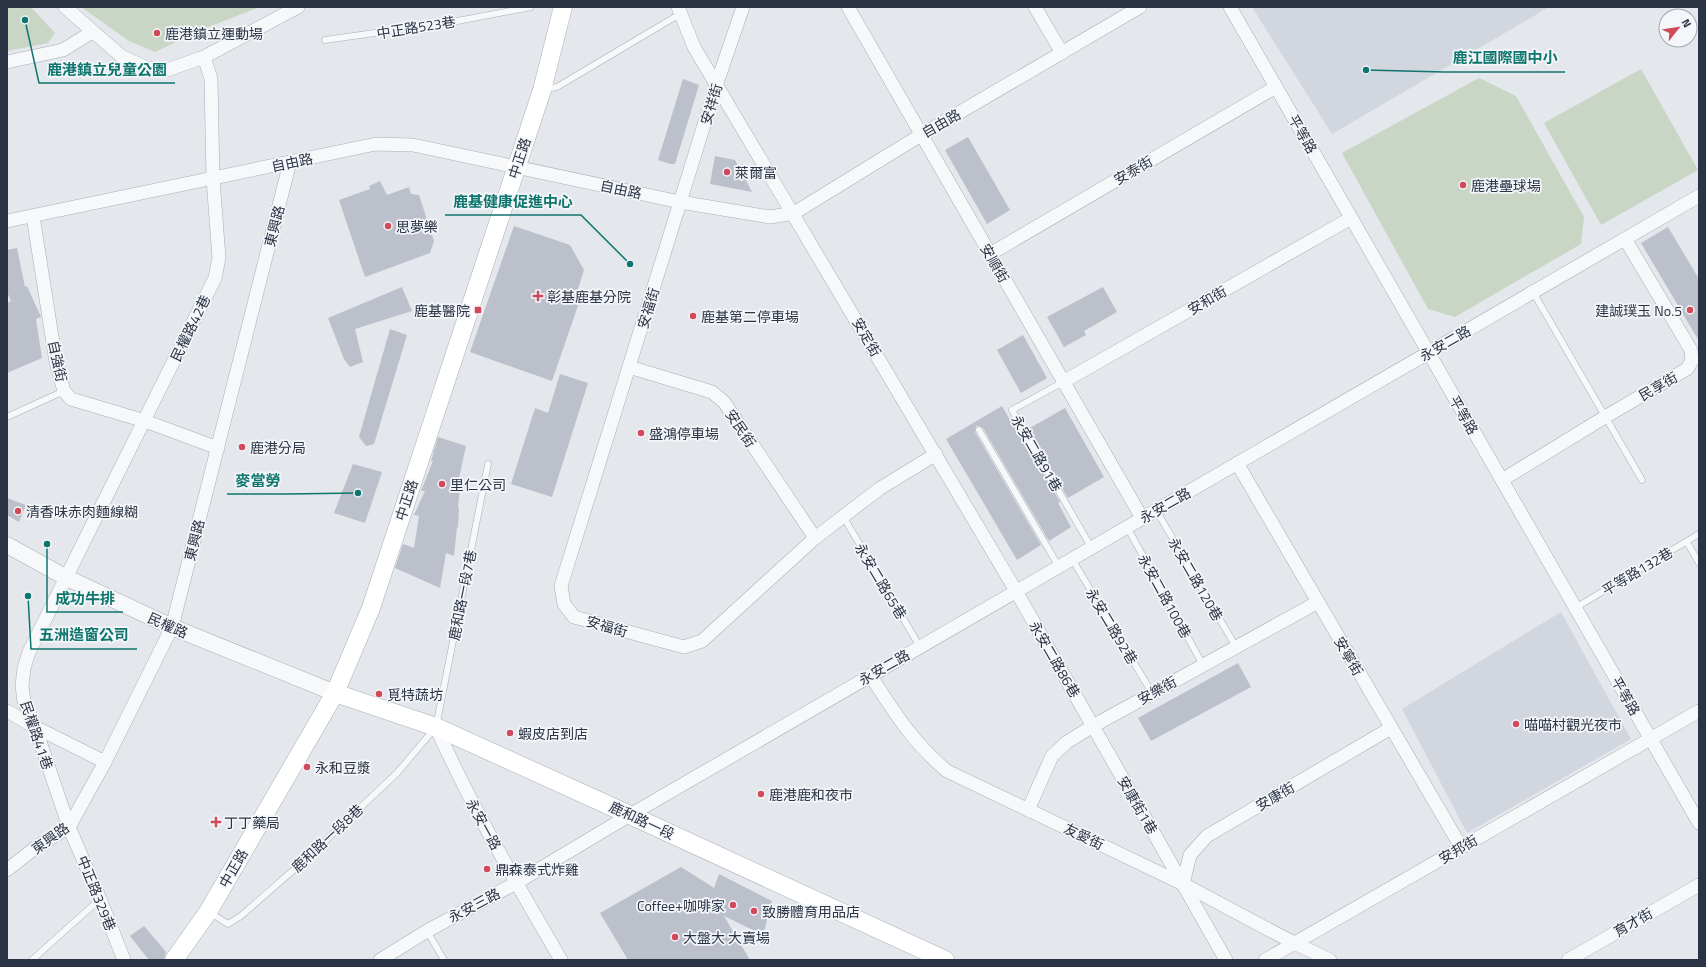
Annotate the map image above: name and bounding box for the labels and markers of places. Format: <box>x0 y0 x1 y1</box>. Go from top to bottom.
place label: 鹿港鎮立運動場 <box>165 23 263 44</box>
marker: 鹿港鎮立運動場 <box>152 28 162 38</box>
callout: 鹿江國際國中小 <box>1444 45 1565 72</box>
callout: 鹿港鎮立兒童公園 <box>39 56 175 83</box>
place label: 萊爾富 <box>735 162 777 183</box>
marker: 萊爾富 <box>722 167 732 177</box>
place label: 鹿港壘球場 <box>1471 175 1541 196</box>
marker: 鹿港壘球場 <box>1458 180 1468 190</box>
callout: 鹿基健康促進中心 <box>445 188 581 215</box>
place label: 思夢樂 <box>396 216 438 237</box>
marker: 思夢樂 <box>383 221 393 231</box>
place label: 彰基鹿基分院 <box>547 286 631 307</box>
marker: 彰基鹿基分院 <box>532 290 544 302</box>
place label: 鹿基醫院 <box>414 300 470 321</box>
place label: 建誠璞玉 No.5 <box>1595 300 1682 321</box>
marker: 鹿基醫院 <box>473 305 483 315</box>
marker: 建誠璞玉 No.5 <box>1685 305 1695 315</box>
place label: 鹿基第二停車場 <box>701 306 799 327</box>
marker: 鹿基第二停車場 <box>688 311 698 321</box>
place label: 盛鴻停車場 <box>649 423 719 444</box>
marker: 盛鴻停車場 <box>636 428 646 438</box>
place label: 鹿港分局 <box>250 437 306 458</box>
marker: 鹿港分局 <box>237 442 247 452</box>
callout: 麥當勞 <box>227 467 288 494</box>
place label: 里仁公司 <box>450 474 506 495</box>
marker: 里仁公司 <box>437 479 447 489</box>
place label: 清香味赤肉麵線糊 <box>26 501 138 522</box>
marker: 清香味赤肉麵線糊 <box>13 506 23 516</box>
callout: 成功牛排 <box>47 585 123 612</box>
callout: 五洲造窗公司 <box>31 622 137 649</box>
place label: 覓特蔬坊 <box>387 684 443 705</box>
marker: 覓特蔬坊 <box>374 689 384 699</box>
place label: 喵喵村觀光夜市 <box>1524 714 1622 735</box>
marker: 喵喵村觀光夜市 <box>1511 719 1521 729</box>
place label: 蝦皮店到店 <box>518 723 588 744</box>
marker: 蝦皮店到店 <box>505 728 515 738</box>
place label: 永和豆漿 <box>315 757 371 778</box>
marker: 永和豆漿 <box>302 762 312 772</box>
place label: 鹿港鹿和夜市 <box>769 784 853 805</box>
marker: 鹿港鹿和夜市 <box>756 789 766 799</box>
place label: 丁丁藥局 <box>224 812 280 833</box>
marker: 丁丁藥局 <box>211 817 221 827</box>
place label: 鼎森泰式炸雞 <box>495 859 579 880</box>
marker: 鼎森泰式炸雞 <box>482 864 492 874</box>
place label: Coffee+咖啡家 <box>637 895 725 916</box>
marker: Coffee+咖啡家 <box>728 900 738 910</box>
place label: 致勝體育用品店 <box>762 901 860 922</box>
marker: 致勝體育用品店 <box>749 906 759 916</box>
place label: 大盤大 大賣場 <box>683 927 770 948</box>
marker: 大盤大 大賣場 <box>670 932 680 942</box>

